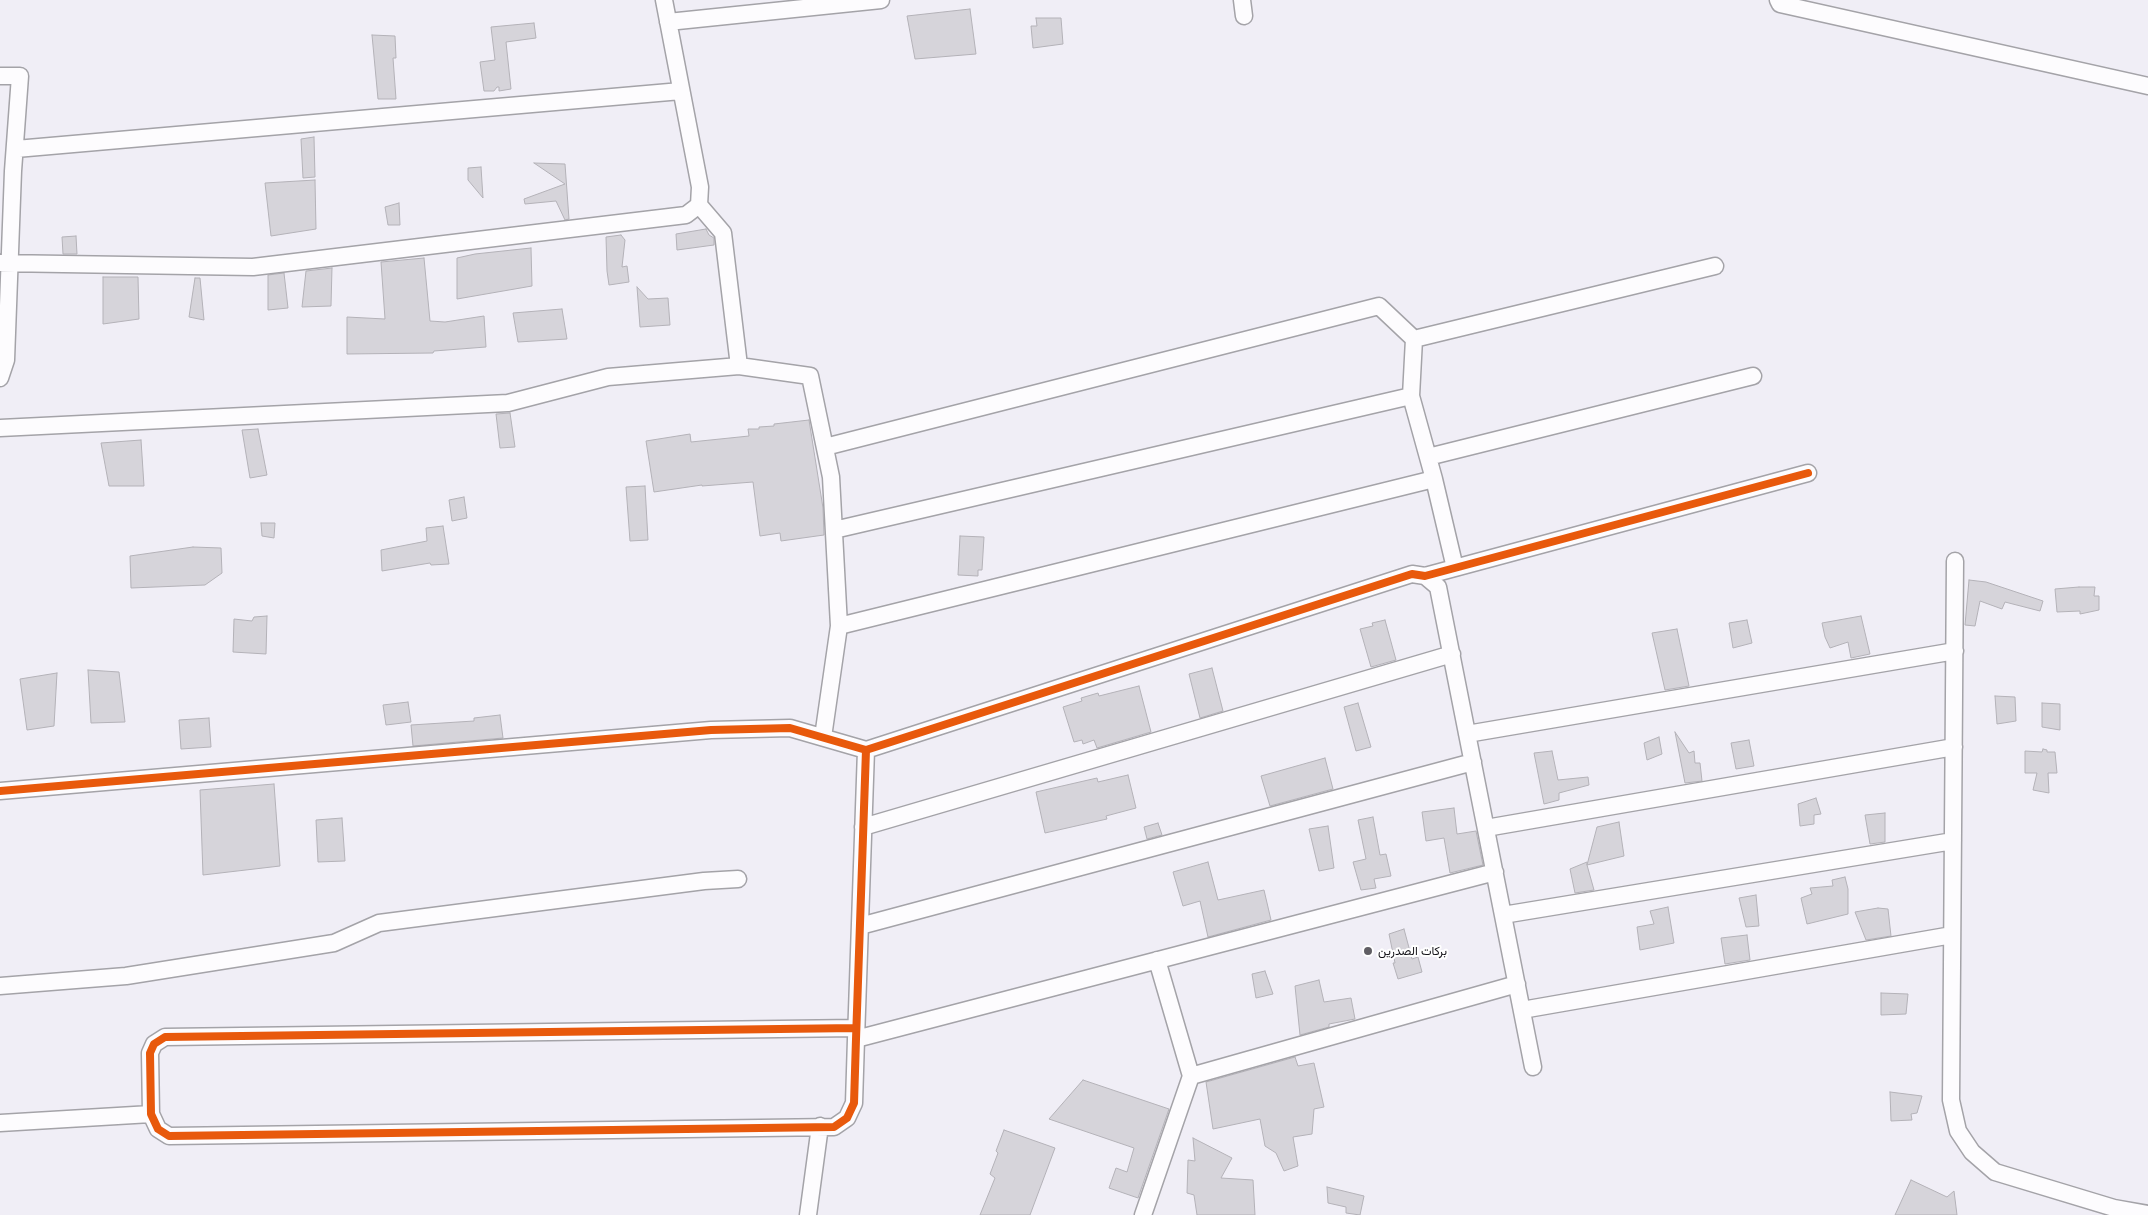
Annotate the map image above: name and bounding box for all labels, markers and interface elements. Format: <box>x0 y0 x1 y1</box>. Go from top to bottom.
place label: بركات الصدرين <box>1378 944 1447 958</box>
marker: بركات الصدرين <box>1362 945 1374 957</box>

